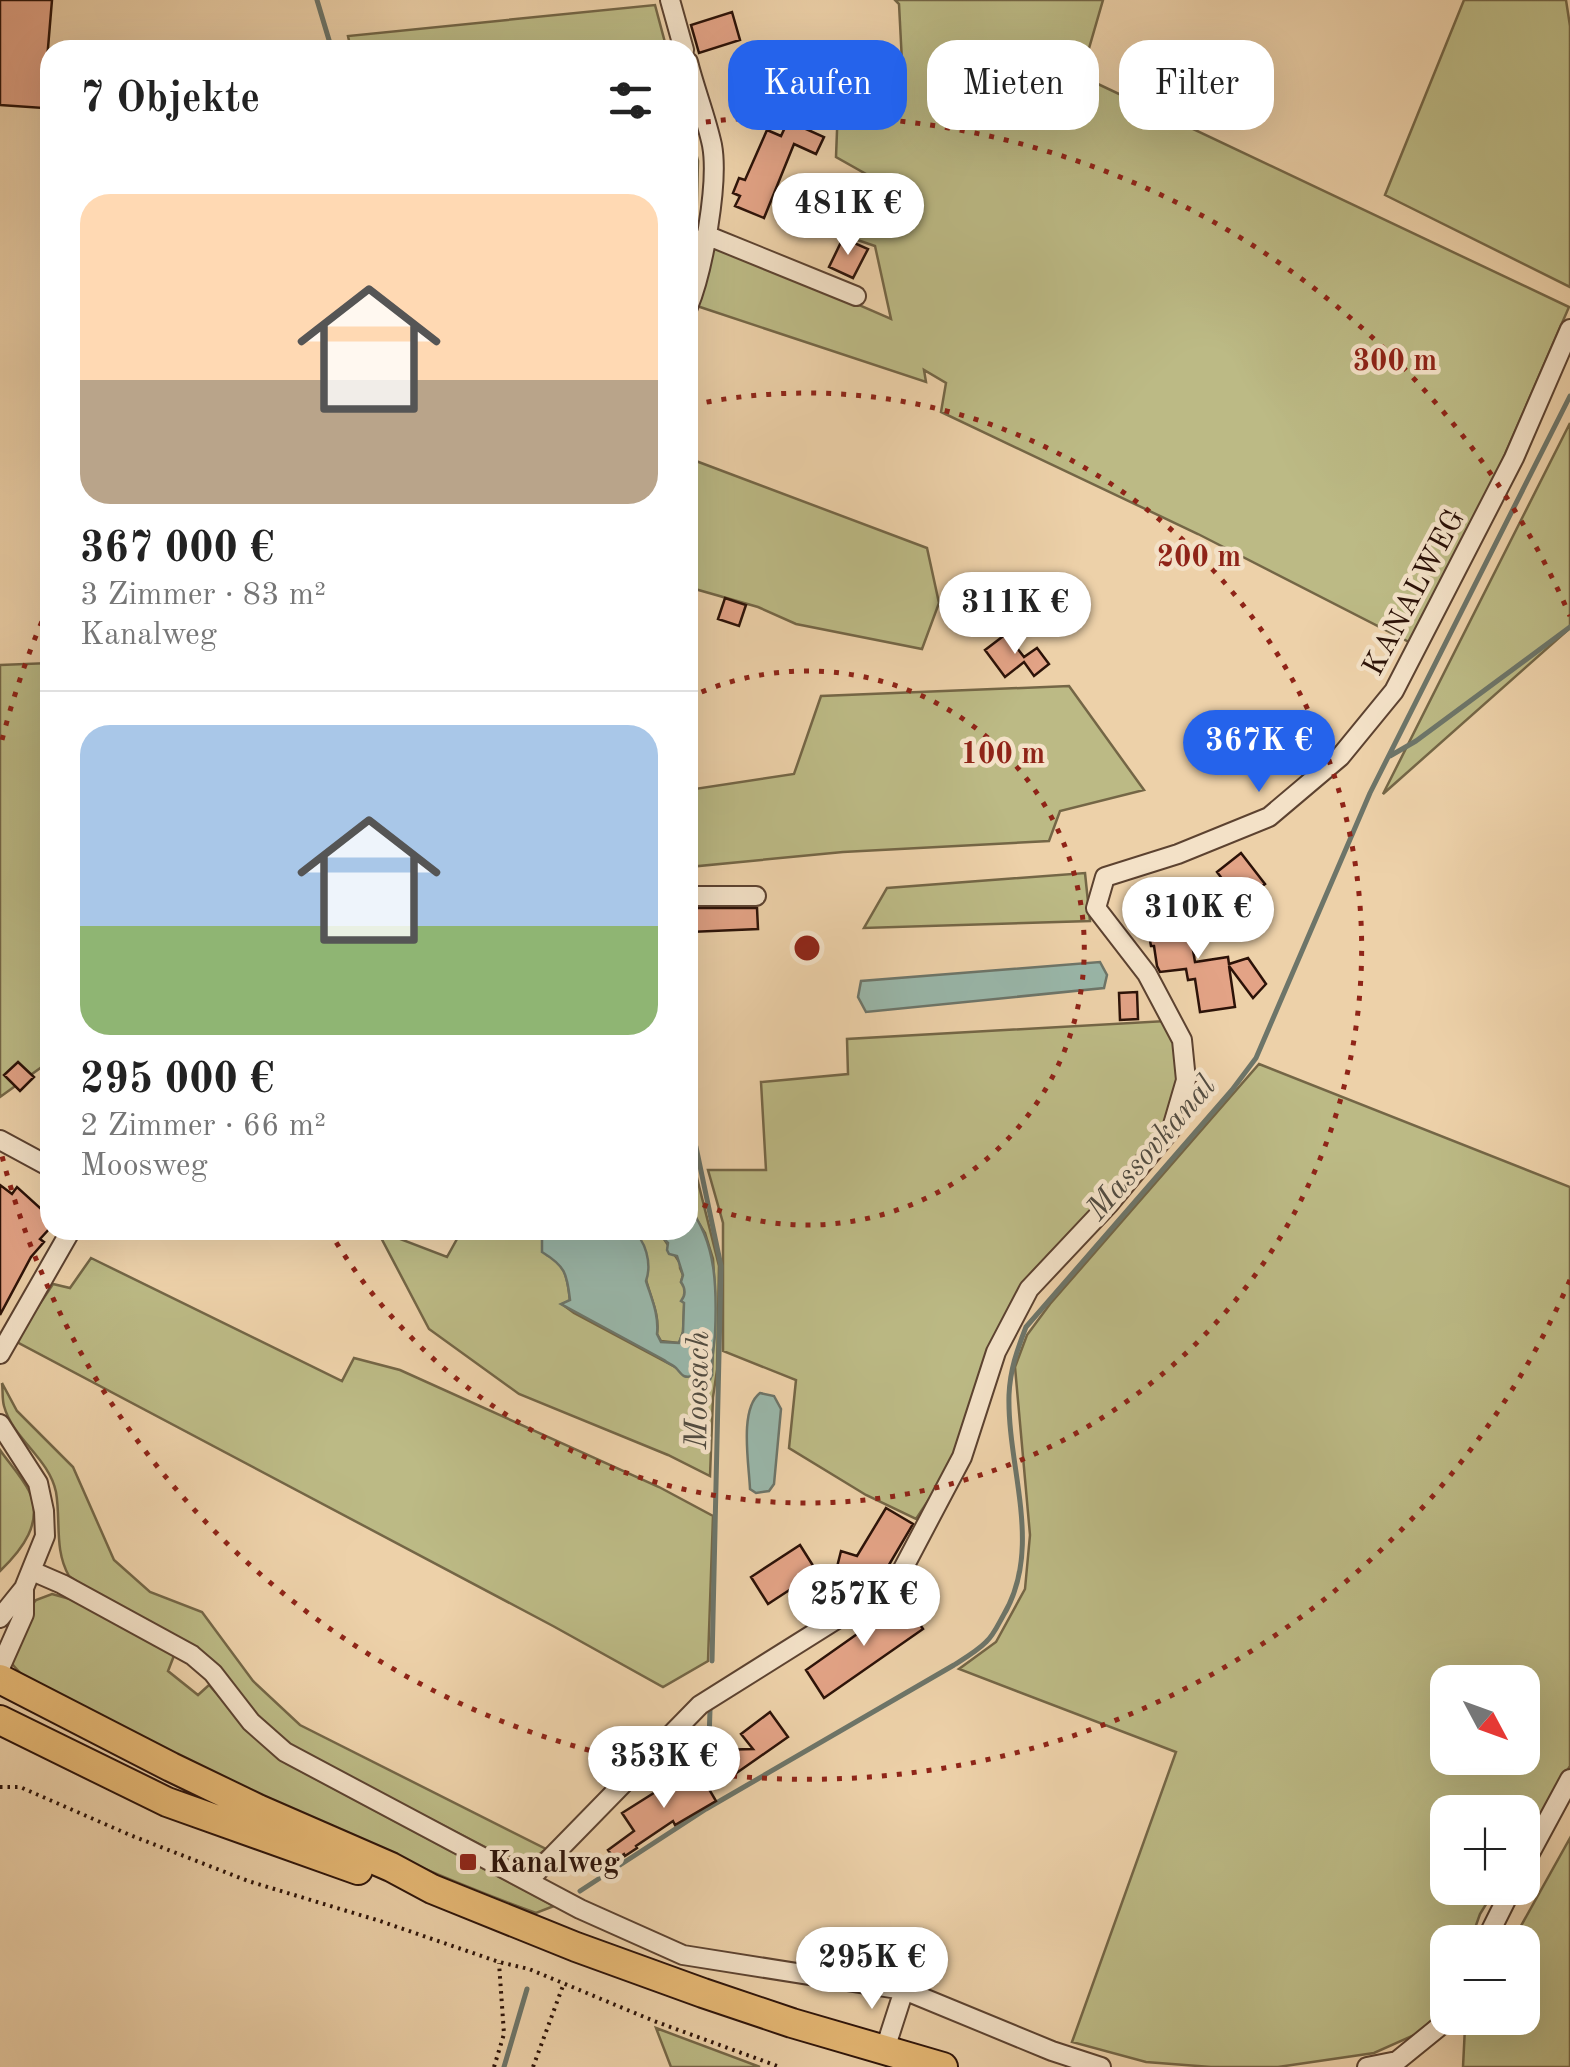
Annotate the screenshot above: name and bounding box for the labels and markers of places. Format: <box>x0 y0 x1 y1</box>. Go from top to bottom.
pin: 481K € <box>767 173 929 258</box>
pin: 311K € <box>934 572 1096 657</box>
pin: 367K € <box>1178 710 1340 795</box>
pin: 310K € <box>1117 877 1279 962</box>
centre of rings <box>789 930 825 966</box>
pin: 257K € <box>783 1564 945 1649</box>
pin: 353K € <box>583 1726 745 1811</box>
place label: Kanalweg <box>488 1849 620 1879</box>
marker: Kanalweg <box>457 1851 479 1873</box>
pin: 295K € <box>791 1927 953 2012</box>

